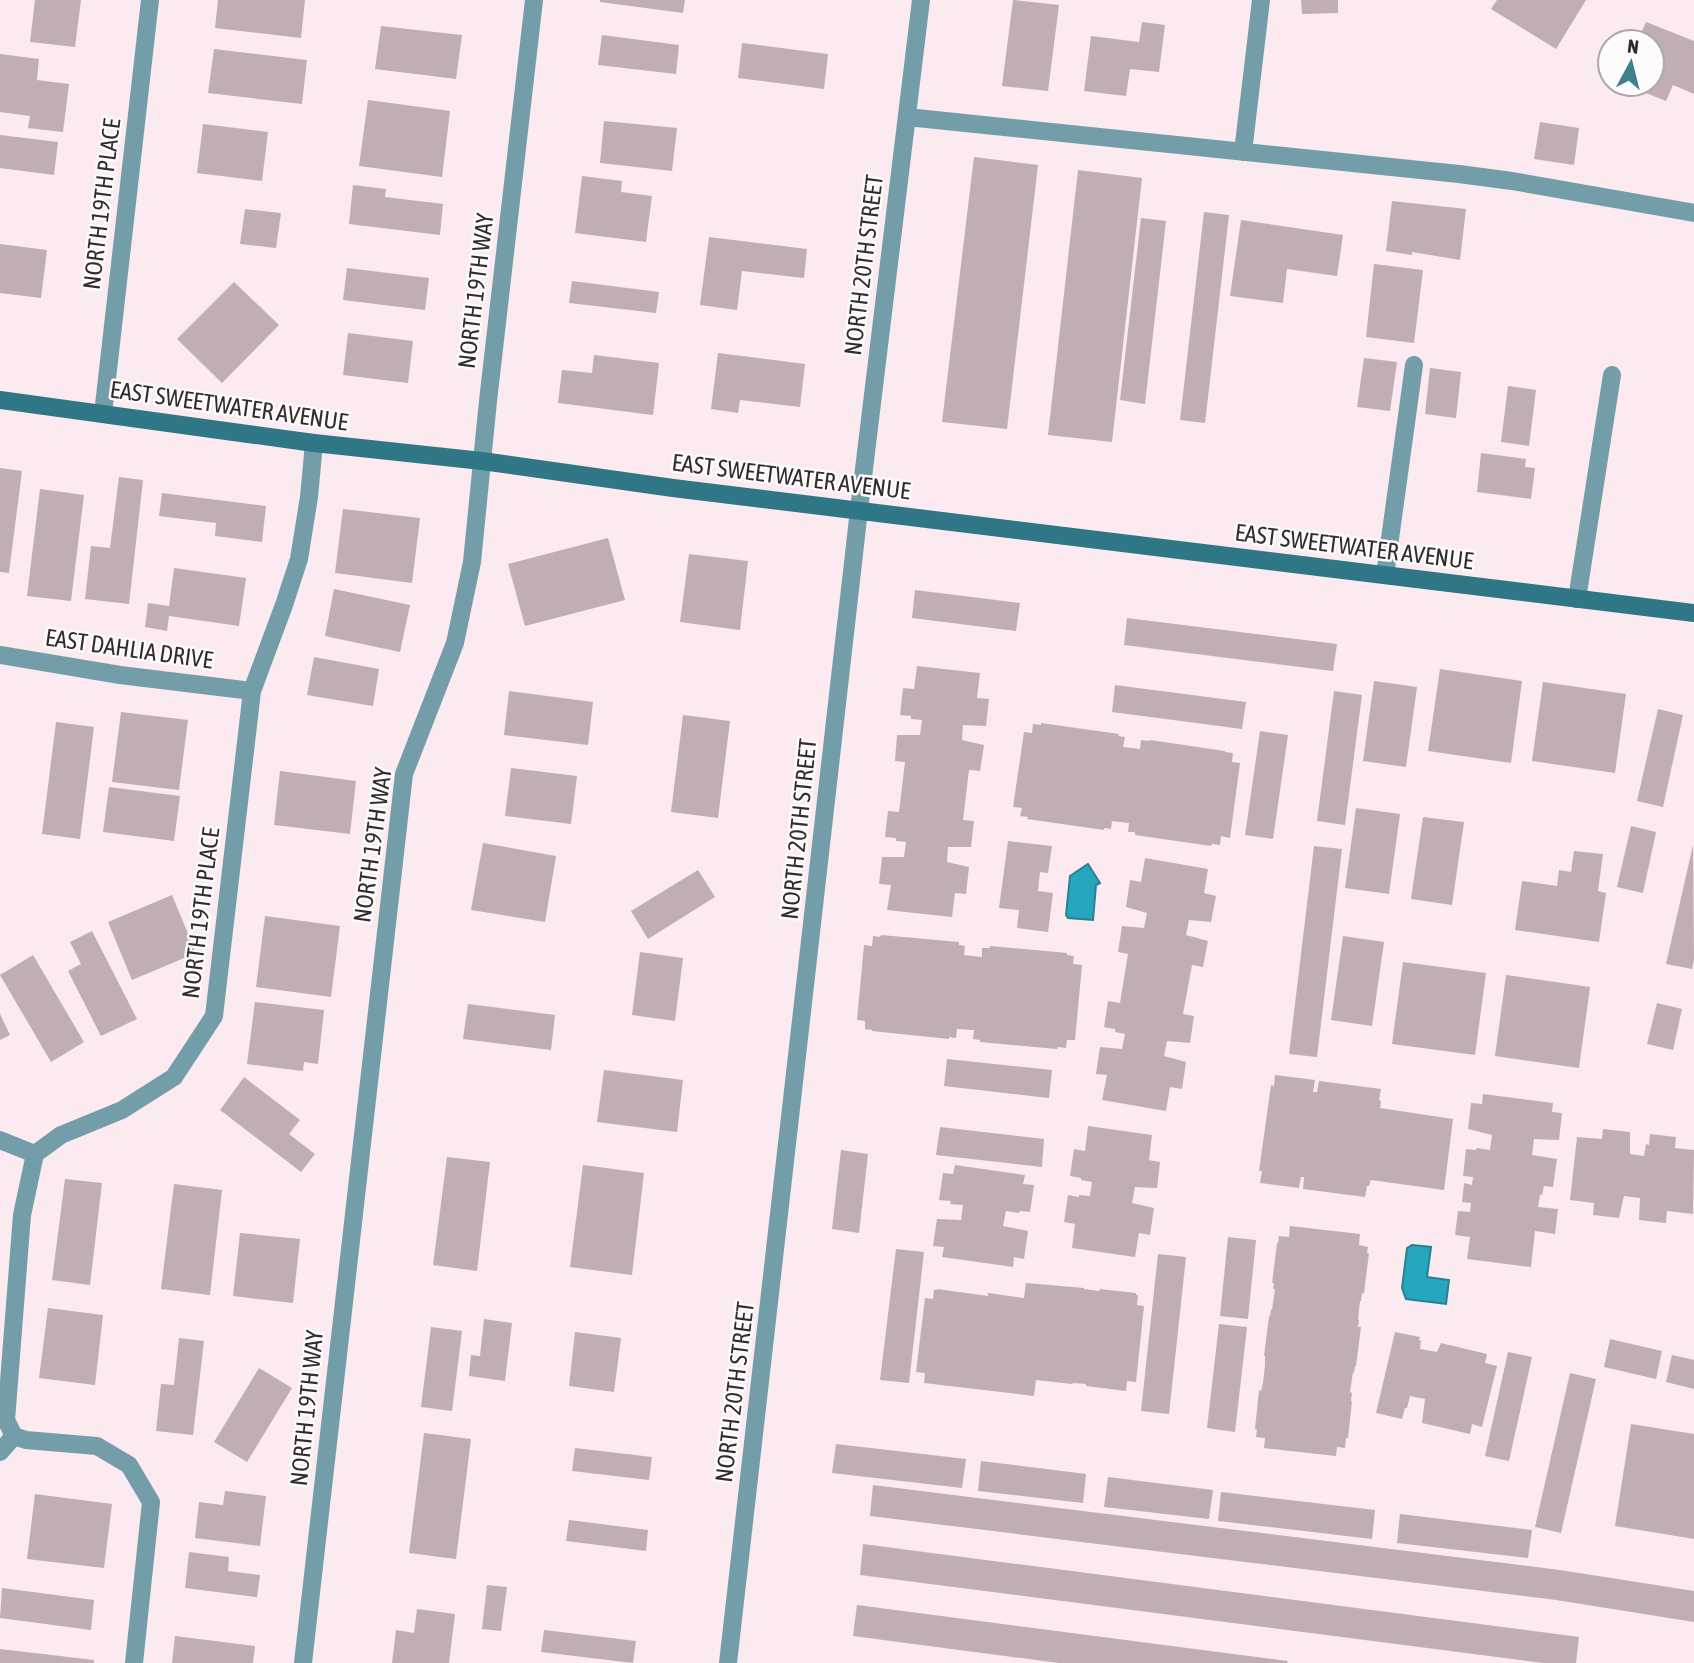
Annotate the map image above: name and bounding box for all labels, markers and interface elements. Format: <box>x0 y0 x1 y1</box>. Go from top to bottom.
north arrow <box>1596 28 1666 98</box>
text: N <box>1626 35 1640 58</box>
street label: NORTH 19TH PLACE <box>78 117 125 291</box>
street label: NORTH 20TH STREET <box>839 173 888 357</box>
street label: NORTH 19TH WAY <box>453 211 498 370</box>
street label: EAST SWEETWATER AVENUE <box>108 375 350 436</box>
street label: EAST SWEETWATER AVENUE <box>670 448 912 505</box>
street label: EAST SWEETWATER AVENUE <box>1233 518 1475 575</box>
street label: EAST DAHLIA DRIVE <box>43 623 215 674</box>
street label: NORTH 20TH STREET <box>776 737 821 921</box>
street label: NORTH 19TH WAY <box>348 765 397 924</box>
street label: NORTH 19TH PLACE <box>177 826 224 1000</box>
street label: NORTH 20TH STREET <box>710 1300 759 1484</box>
street label: NORTH 19TH WAY <box>285 1328 328 1487</box>

